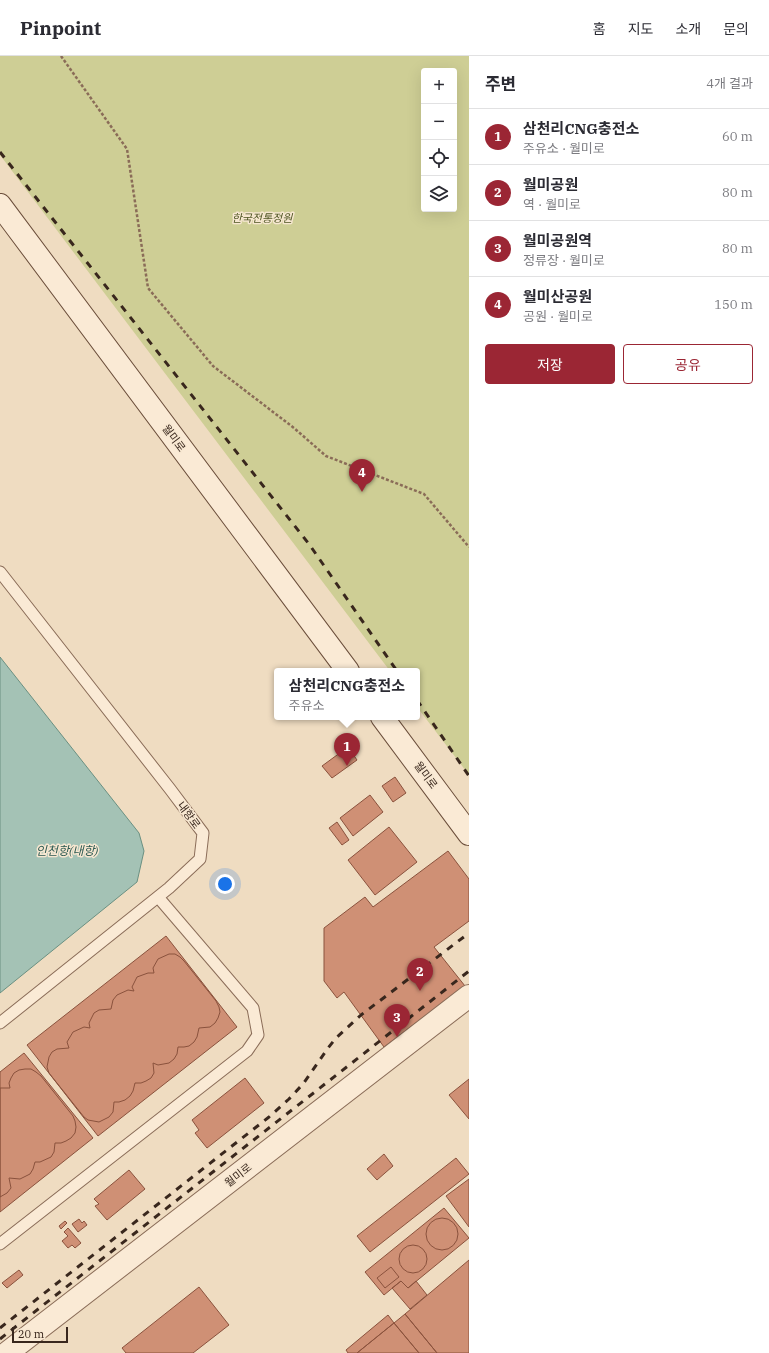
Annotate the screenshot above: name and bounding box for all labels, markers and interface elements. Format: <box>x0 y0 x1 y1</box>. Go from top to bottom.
text: Pinpoint <box>20 16 101 40</box>
text: 홈 <box>593 20 606 38</box>
text: 지도 <box>628 20 653 38</box>
text: 소개 <box>675 20 701 38</box>
text: 문의 <box>723 20 749 38</box>
map controls <box>421 68 457 212</box>
button: + <box>421 68 457 104</box>
text: 주변 <box>485 73 516 95</box>
text: 4개 결과 <box>706 75 753 92</box>
button: − <box>421 104 457 140</box>
text: 삼천리CNG충전소 <box>523 119 639 138</box>
text: 1 <box>494 128 502 145</box>
text: 60 m <box>722 128 753 145</box>
button: locate <box>421 140 457 176</box>
text: 주유소 · 월미로 <box>523 140 605 157</box>
text: 월미공원 <box>523 175 578 194</box>
button: layers <box>421 176 457 212</box>
text: 2 <box>494 184 502 201</box>
text: 80 m <box>722 184 753 201</box>
text: 역 · 월미로 <box>523 196 581 213</box>
park label: 한국전통정원 <box>232 211 293 225</box>
text: 월미공원역 <box>523 231 592 250</box>
text: 3 <box>494 240 502 257</box>
text: 80 m <box>722 240 753 257</box>
text: 정류장 · 월미로 <box>523 252 605 269</box>
text: 월미산공원 <box>523 287 592 306</box>
text: 4 <box>494 296 502 313</box>
text: 150 m <box>714 296 753 313</box>
text: 공원 · 월미로 <box>523 308 593 325</box>
button: 저장 <box>485 344 615 384</box>
button: 공유 <box>623 344 753 384</box>
street label: 월미로 <box>159 422 189 454</box>
pin: 4 <box>349 459 375 492</box>
popup <box>274 668 420 720</box>
text: 삼천리CNG충전소 <box>289 676 405 695</box>
text: 주유소 <box>289 697 325 714</box>
pin: 1 <box>334 733 360 766</box>
street label: 월미로 <box>411 759 441 791</box>
street label: 내항로 <box>174 799 204 831</box>
water label: 인천항(내항) <box>36 843 99 858</box>
your location <box>215 874 235 894</box>
pin: 2 <box>407 958 433 991</box>
pin: 3 <box>384 1004 410 1037</box>
street label: 월미로 <box>222 1160 254 1190</box>
scale bar <box>12 1325 68 1344</box>
text: 20 m <box>18 1327 44 1341</box>

